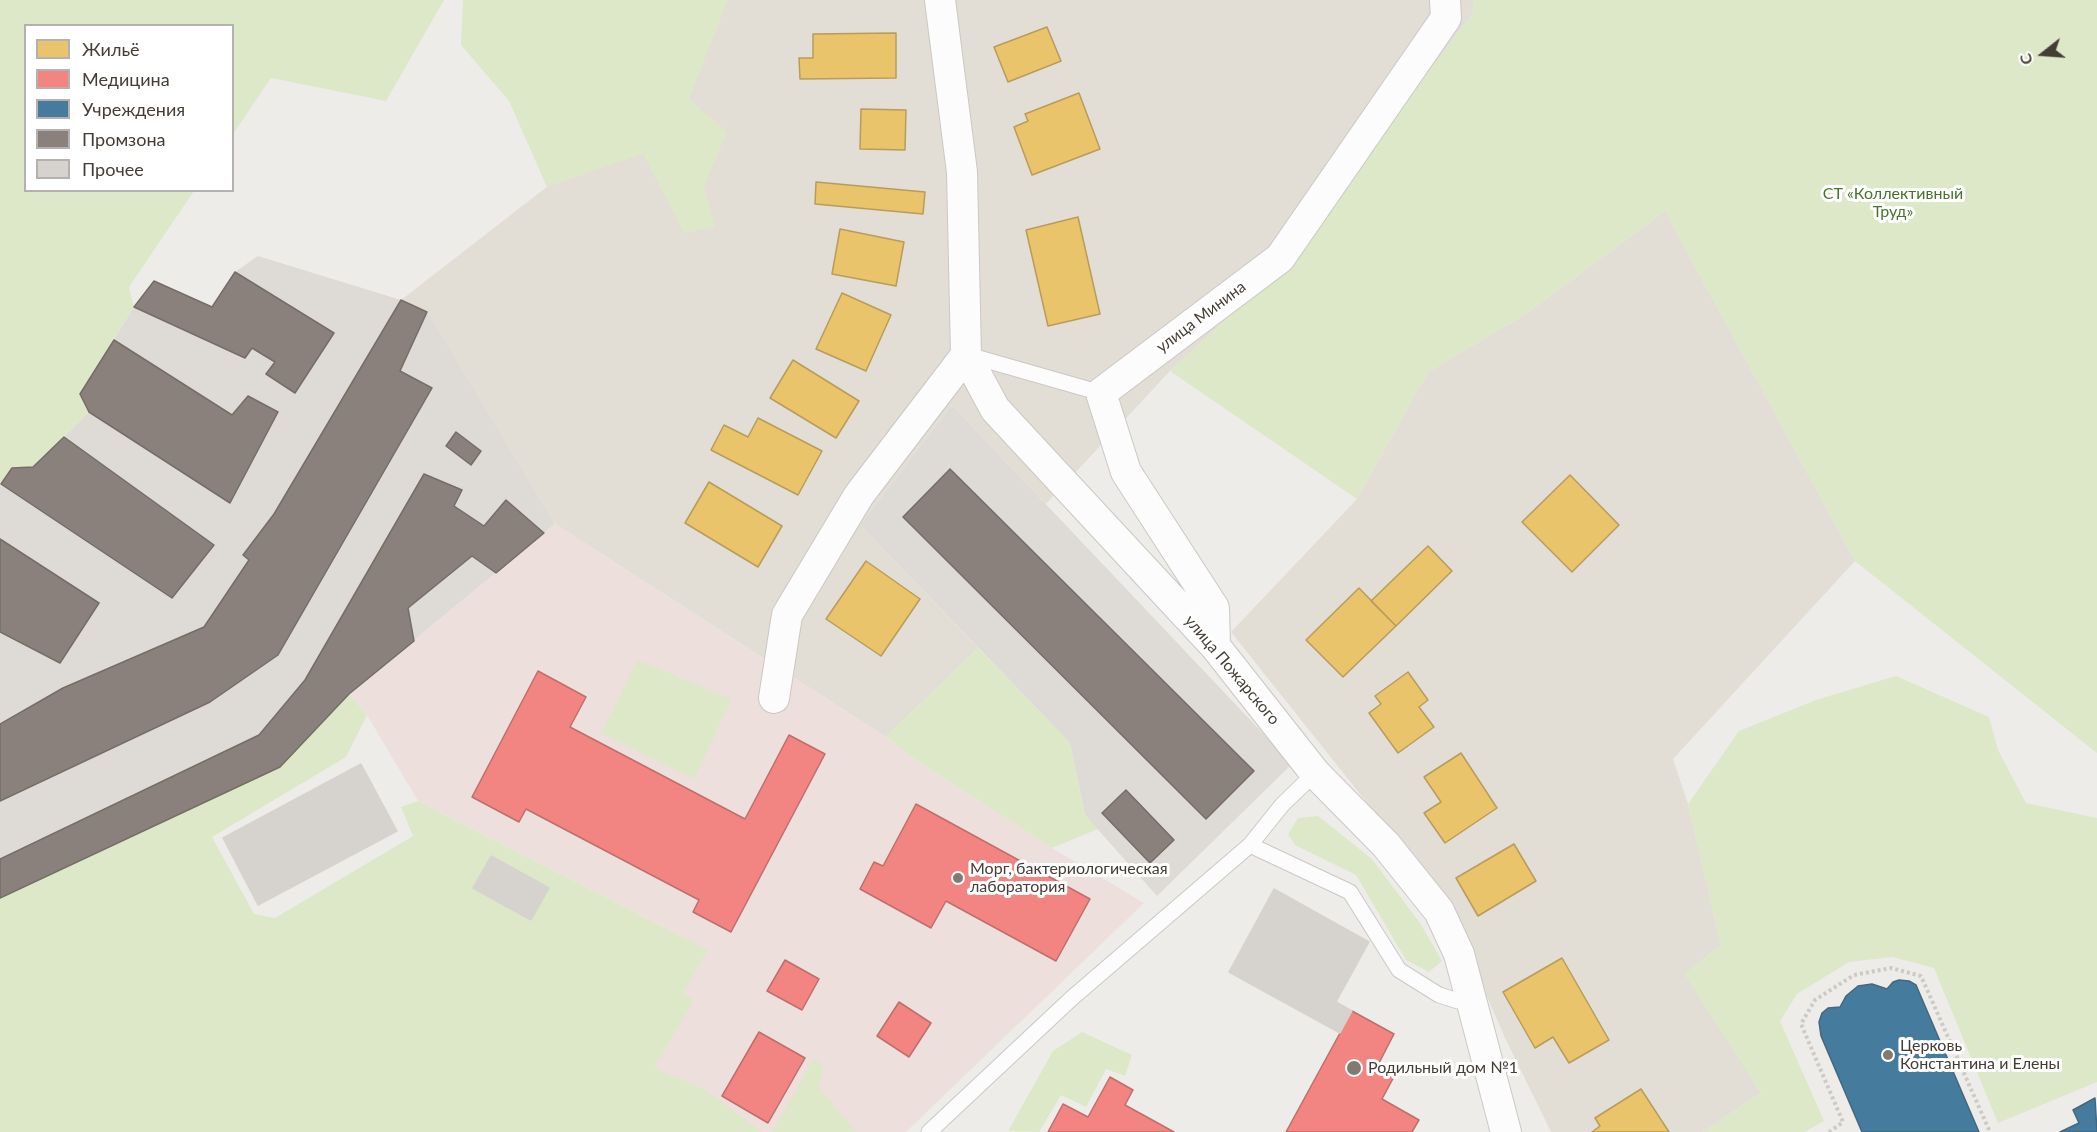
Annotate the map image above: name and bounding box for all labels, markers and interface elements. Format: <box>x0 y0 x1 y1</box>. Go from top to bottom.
legend <box>24 24 234 192</box>
north arrow <box>2013 24 2073 84</box>
text: Жильё <box>82 38 140 60</box>
text: С <box>2015 52 2036 67</box>
text: Медицина <box>82 68 170 90</box>
text: Учреждения <box>82 98 185 120</box>
text: Промзона <box>82 128 165 150</box>
text: Прочее <box>82 158 144 180</box>
park label: СТ «Коллективный Труд» <box>1823 184 1963 222</box>
street label: улица Минина <box>1153 277 1249 357</box>
street label: улица Пожарского <box>1180 611 1284 729</box>
place label: Морг, бактериологическая лаборатория <box>970 859 1168 897</box>
marker: Морг, бактериологическая лаборатория <box>951 871 965 885</box>
place label: Церковь Константина и Елены <box>1900 1036 2060 1074</box>
marker: Церковь Константина и Елены <box>1881 1048 1895 1062</box>
place label: Родильный дом №1 <box>1368 1058 1518 1078</box>
marker: Родильный дом №1 <box>1345 1059 1363 1077</box>

